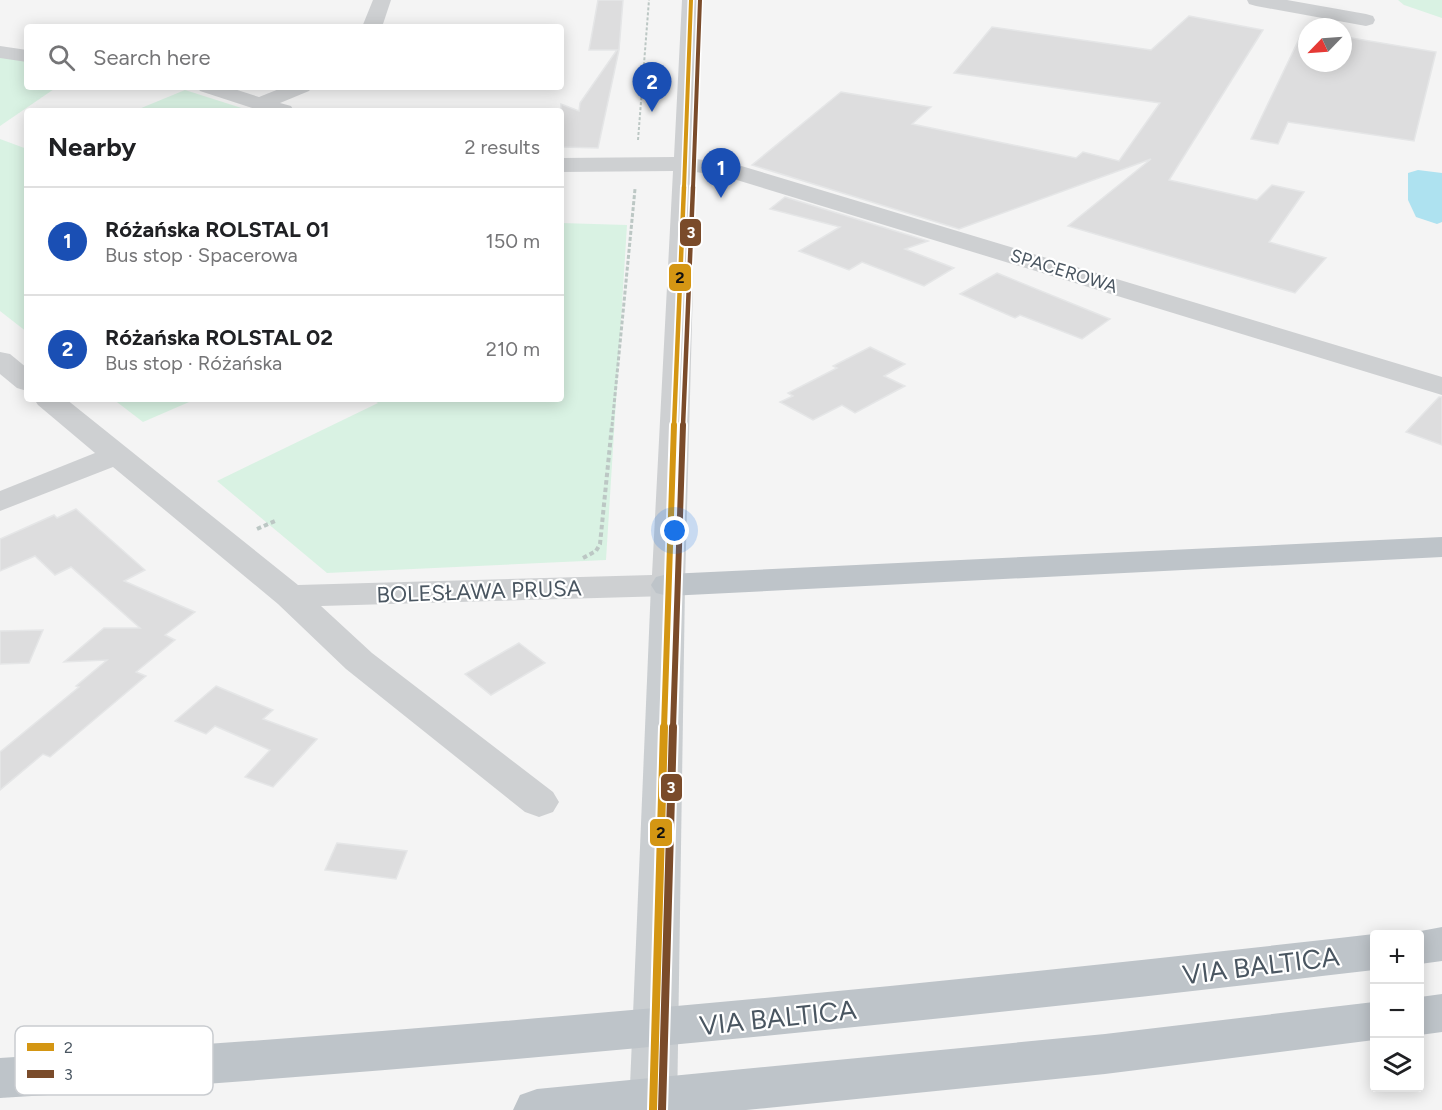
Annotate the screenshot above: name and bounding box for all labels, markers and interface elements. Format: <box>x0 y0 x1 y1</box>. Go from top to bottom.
north arrow <box>1298 18 1352 72</box>
search box <box>24 24 564 90</box>
icon: search <box>45 41 78 74</box>
text: Search here <box>93 44 211 71</box>
pin: 2 <box>632 63 672 112</box>
text: Nearby <box>48 131 136 163</box>
text: 2 results <box>464 135 540 159</box>
pin: 1 <box>702 148 740 198</box>
text: Różańska ROLSTAL 01 <box>105 216 330 243</box>
line badge: 3 <box>679 218 702 247</box>
text: 3 <box>687 223 696 242</box>
text: 1 <box>63 229 72 253</box>
text: 150 m <box>485 229 540 253</box>
text: Bus stop · Spacerowa <box>105 243 298 267</box>
street label: SPACEROWA <box>1008 244 1120 298</box>
line badge: 2 <box>668 263 692 292</box>
text: 2 <box>675 268 685 287</box>
text: Różańska ROLSTAL 02 <box>105 324 333 351</box>
text: 2 <box>62 337 73 361</box>
text: 210 m <box>486 337 540 361</box>
text: Bus stop · Różańska <box>105 351 282 375</box>
your location <box>660 516 689 545</box>
street label: BOLESŁAWA PRUSA <box>376 574 582 609</box>
line badge: 3 <box>660 773 683 802</box>
text: 3 <box>667 778 676 797</box>
line badge: 2 <box>649 818 673 847</box>
text: 2 <box>656 823 666 842</box>
map controls <box>1370 930 1424 1092</box>
button: + <box>1370 930 1424 984</box>
street label: VIA BALTICA <box>1181 939 1342 991</box>
button: − <box>1370 984 1424 1038</box>
street label: VIA BALTICA <box>698 993 859 1042</box>
legend <box>15 1026 213 1095</box>
text: 2 <box>64 1038 73 1057</box>
button: layers <box>1370 1038 1424 1092</box>
text: 3 <box>64 1065 73 1084</box>

